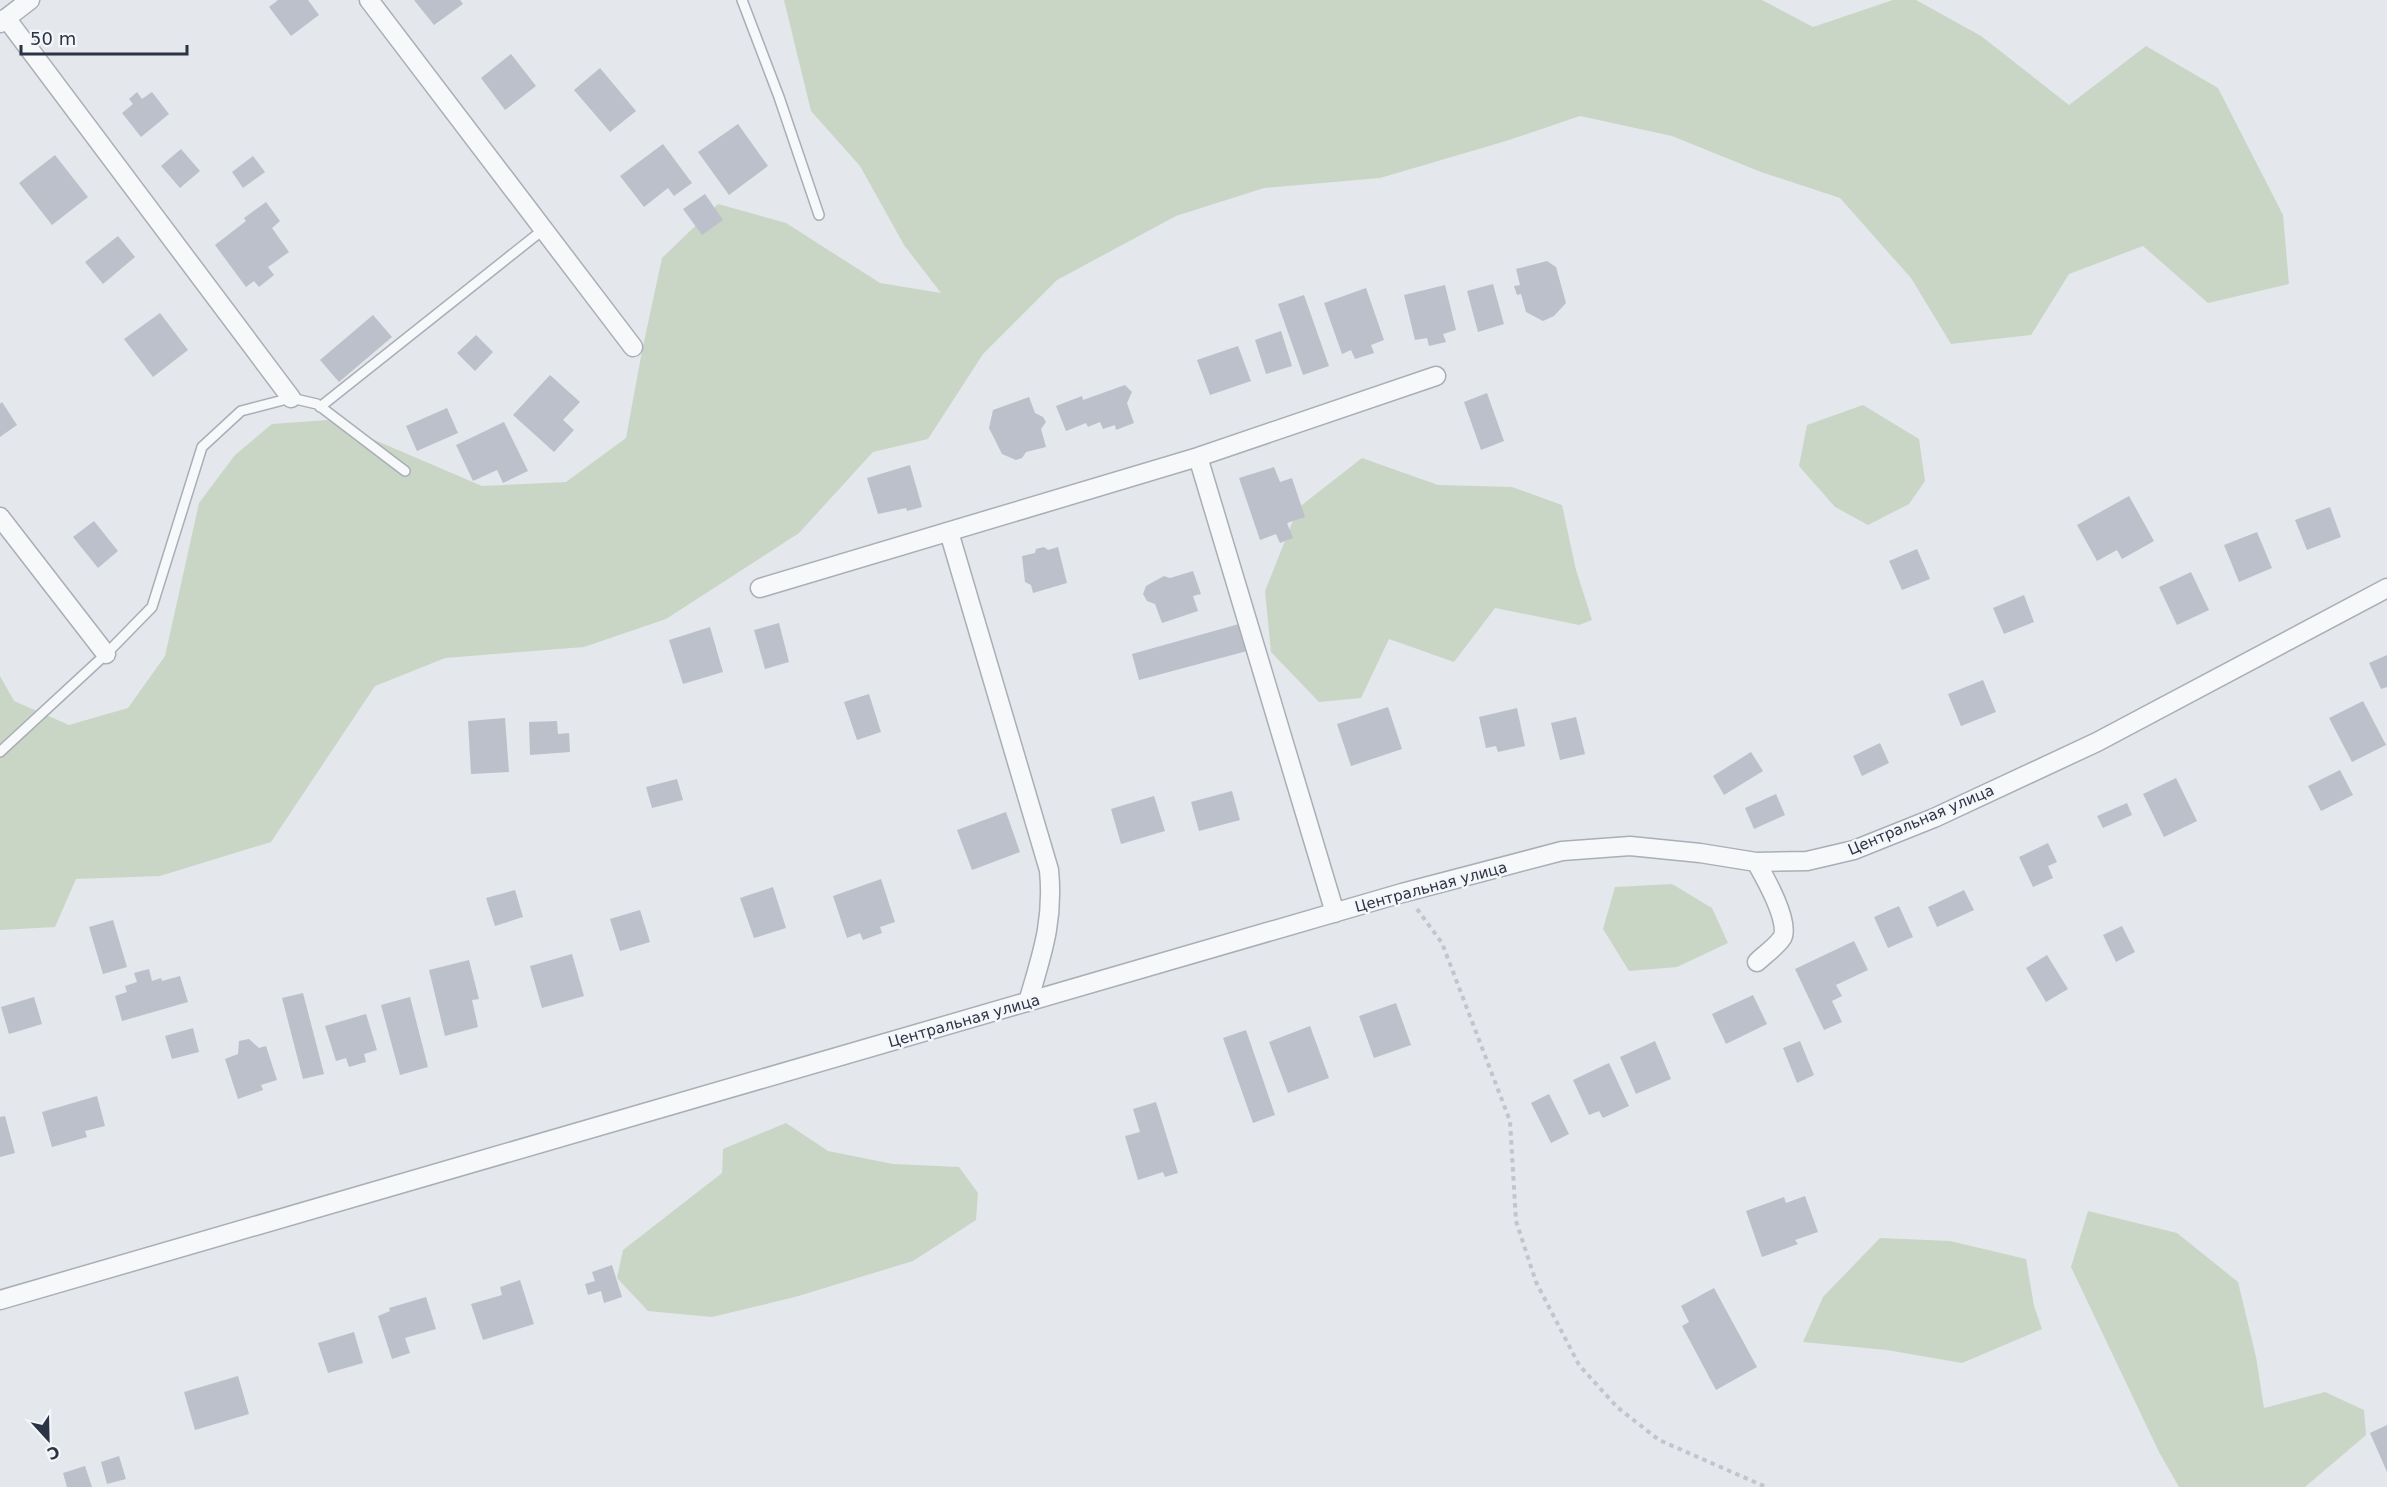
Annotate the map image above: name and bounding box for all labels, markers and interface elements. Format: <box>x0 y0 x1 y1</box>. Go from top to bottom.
scale bar <box>21 18 188 56</box>
text: 50 m <box>30 28 76 49</box>
street label: Центральная улица <box>1845 781 1997 859</box>
street label: Центральная улица <box>1353 858 1509 916</box>
street label: Центральная улица <box>886 991 1042 1051</box>
north arrow <box>18 1409 78 1469</box>
text: С <box>44 1441 62 1463</box>

